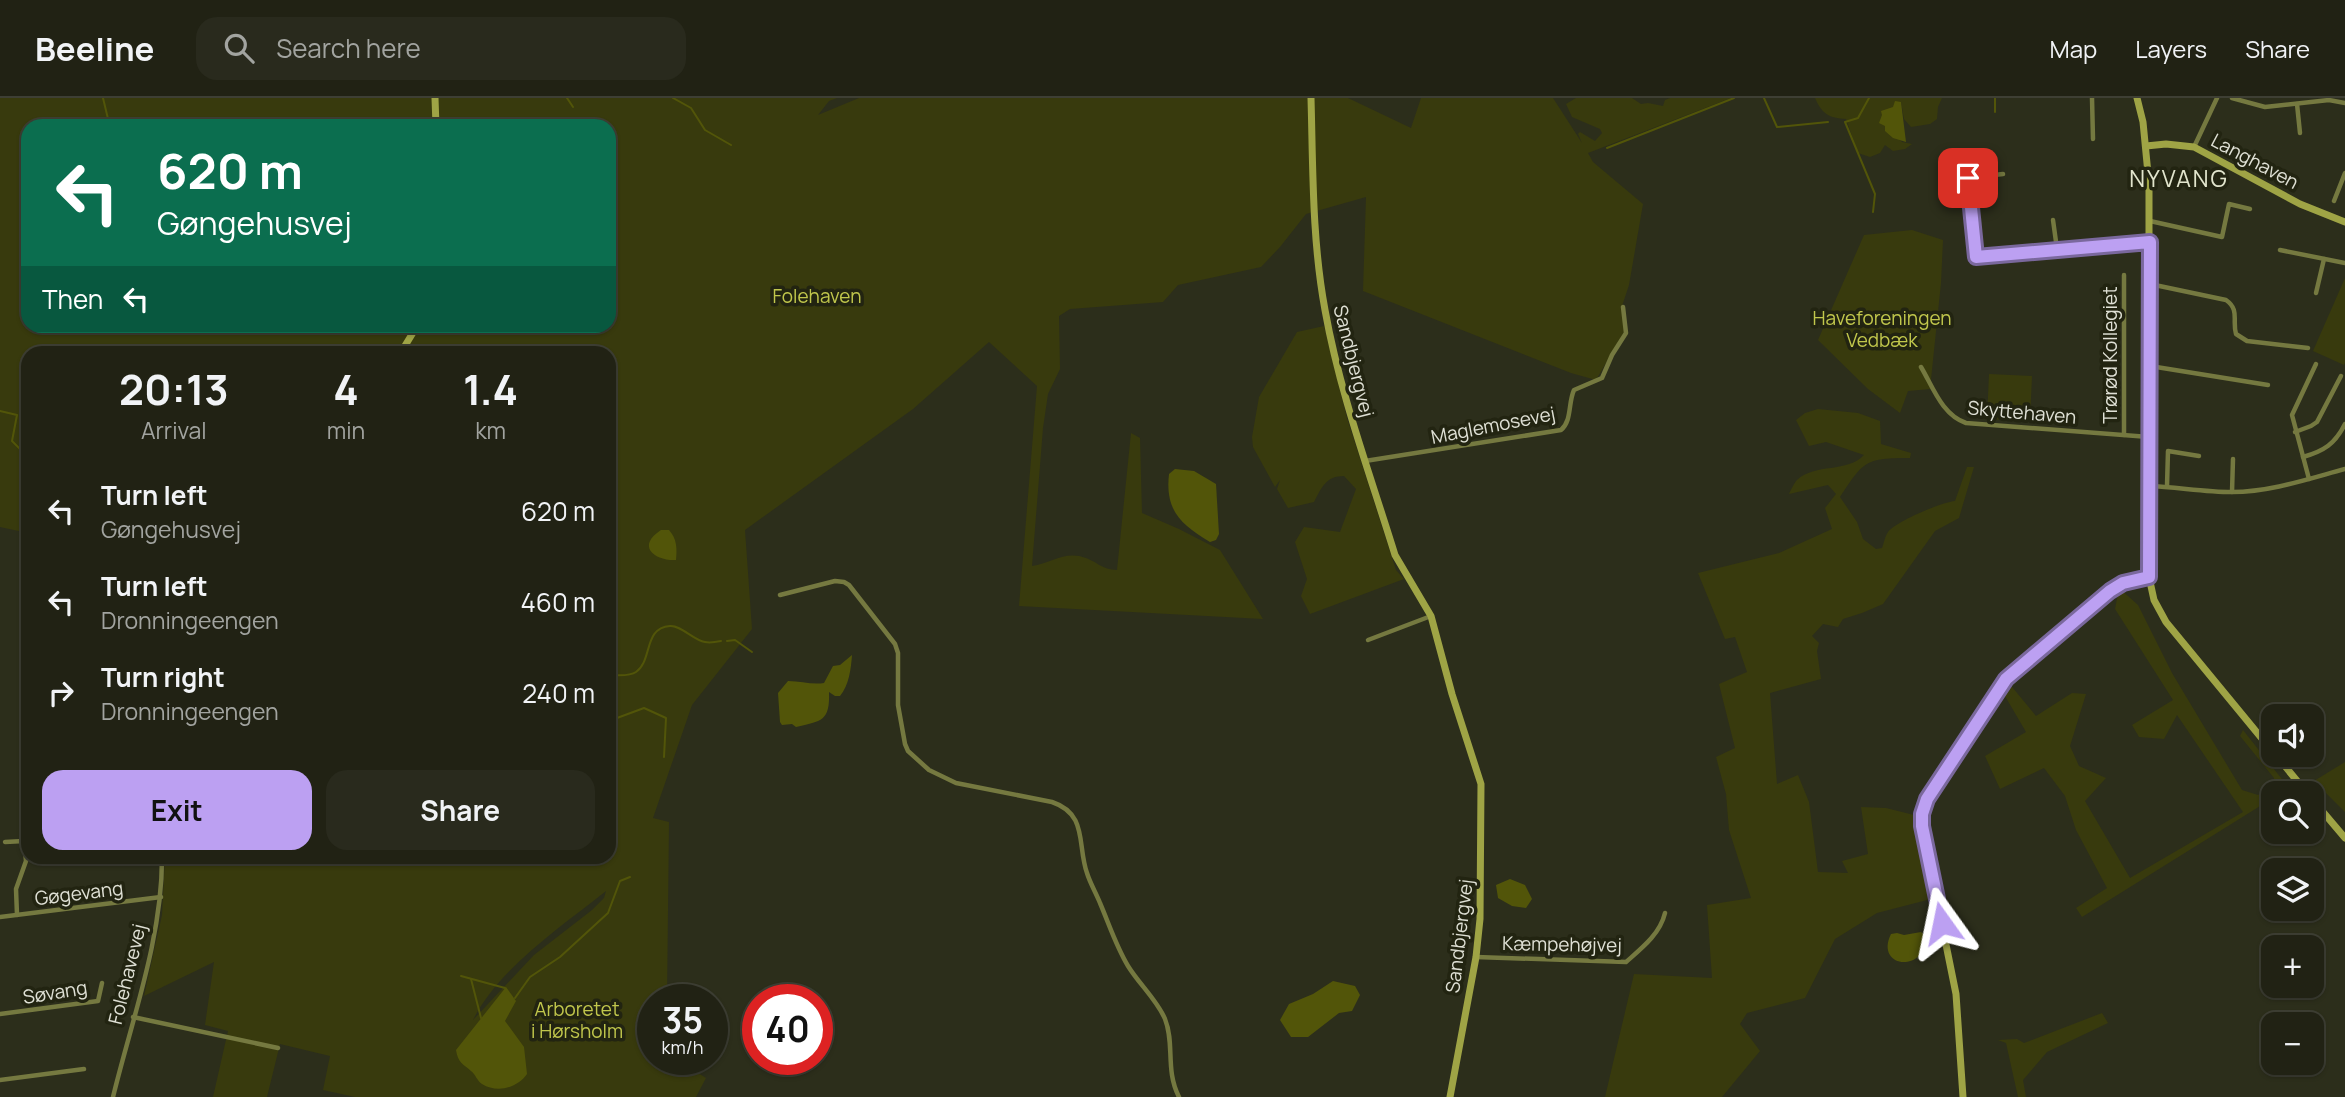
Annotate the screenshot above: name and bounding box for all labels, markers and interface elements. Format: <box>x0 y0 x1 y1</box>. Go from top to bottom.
search box <box>196 17 686 80</box>
text: Beeline <box>35 26 154 71</box>
icon: search <box>220 29 258 67</box>
text: Search here <box>276 30 421 66</box>
text: Map <box>2050 32 2097 65</box>
text: Layers <box>2135 32 2207 65</box>
text: Share <box>2245 32 2310 65</box>
street label: Langhaven <box>2207 127 2303 195</box>
text: 620 m <box>157 137 303 204</box>
icon: left <box>42 147 133 238</box>
pin <box>1938 148 1998 208</box>
icon: arrive <box>1949 159 1987 197</box>
district label: NYVANG <box>2129 162 2229 194</box>
text: Gøngehusvej <box>157 201 352 245</box>
icon: left <box>117 280 155 318</box>
text: Then <box>42 281 103 317</box>
park label: Folehaven <box>773 283 861 309</box>
street label: Trørød Kollegiet <box>2097 286 2123 424</box>
street label: Sandbjergvej <box>1328 302 1380 420</box>
park label: Haveforeningen Vedbæk <box>1813 305 1952 353</box>
text: 20:13 <box>119 360 229 418</box>
text: 4 <box>333 360 359 418</box>
text: 1.4 <box>463 360 518 418</box>
street label: Skyttehaven <box>1966 394 2078 430</box>
street label: Maglemosevej <box>1429 400 1557 450</box>
text: Arrival <box>141 414 207 446</box>
text: min <box>327 414 365 446</box>
text: km <box>475 414 506 446</box>
text: Turn left <box>101 477 208 513</box>
icon: left <box>42 492 80 530</box>
text: 620 m <box>521 493 595 529</box>
text: Gøngehusvej <box>101 513 241 545</box>
text: Turn left <box>101 568 208 604</box>
icon: left <box>42 583 80 621</box>
text: 460 m <box>520 584 595 620</box>
text: Dronningeengen <box>101 604 279 636</box>
text: Turn right <box>101 659 225 695</box>
icon: right <box>42 674 80 712</box>
text: 240 m <box>522 675 595 711</box>
text: Dronningeengen <box>101 695 279 727</box>
map controls <box>2261 704 2324 1075</box>
button: sound <box>2261 704 2324 767</box>
button: Exit <box>42 770 312 850</box>
button: Share <box>326 770 595 850</box>
button: search <box>2261 781 2324 844</box>
button: layers <box>2261 858 2324 921</box>
street label: Gøgevang <box>33 875 125 911</box>
street label: Sandbjergvej <box>1439 877 1479 995</box>
position arrow <box>1905 886 1979 960</box>
street label: Folehavevej <box>102 921 152 1027</box>
street label: Kæmpehøjvej <box>1502 930 1622 958</box>
button: + <box>2261 935 2324 998</box>
street label: Søvang <box>21 974 89 1010</box>
speed limit sign: 40 <box>742 984 833 1075</box>
park label: Arboretet i Hørsholm <box>531 996 623 1044</box>
text: 35 <box>662 996 703 1044</box>
button: − <box>2261 1012 2324 1075</box>
text: km/h <box>662 1035 703 1059</box>

